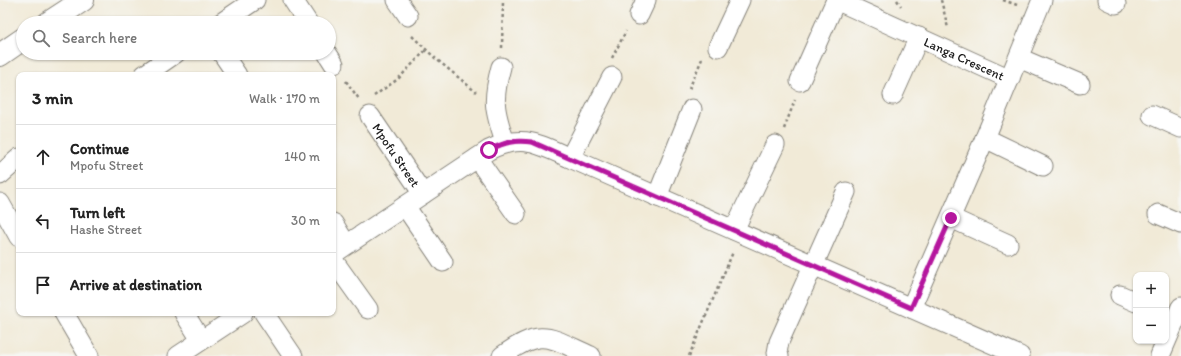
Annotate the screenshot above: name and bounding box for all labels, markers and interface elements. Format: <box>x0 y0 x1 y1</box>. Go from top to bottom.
search box <box>16 16 336 60</box>
icon: search <box>30 27 52 49</box>
text: Search here <box>62 29 137 47</box>
street label: Langa Crescent <box>922 34 1007 84</box>
text: 3 min <box>32 88 73 108</box>
text: Walk · 170 m <box>249 91 320 106</box>
street label: Mpofu Street <box>369 121 423 190</box>
text: Continue <box>70 140 129 158</box>
route start <box>480 141 498 159</box>
icon: ahead <box>32 146 54 168</box>
text: 140 m <box>284 149 320 164</box>
text: Mpofu Street <box>70 158 143 173</box>
text: Turn left <box>70 204 125 222</box>
route end <box>942 209 960 227</box>
icon: left <box>32 210 54 232</box>
text: 30 m <box>291 213 320 228</box>
text: Hashe Street <box>70 222 142 237</box>
map controls <box>1133 272 1169 344</box>
button: + <box>1133 272 1169 308</box>
icon: arrive <box>32 274 54 296</box>
text: Arrive at destination <box>70 276 202 294</box>
button: − <box>1133 308 1169 344</box>

